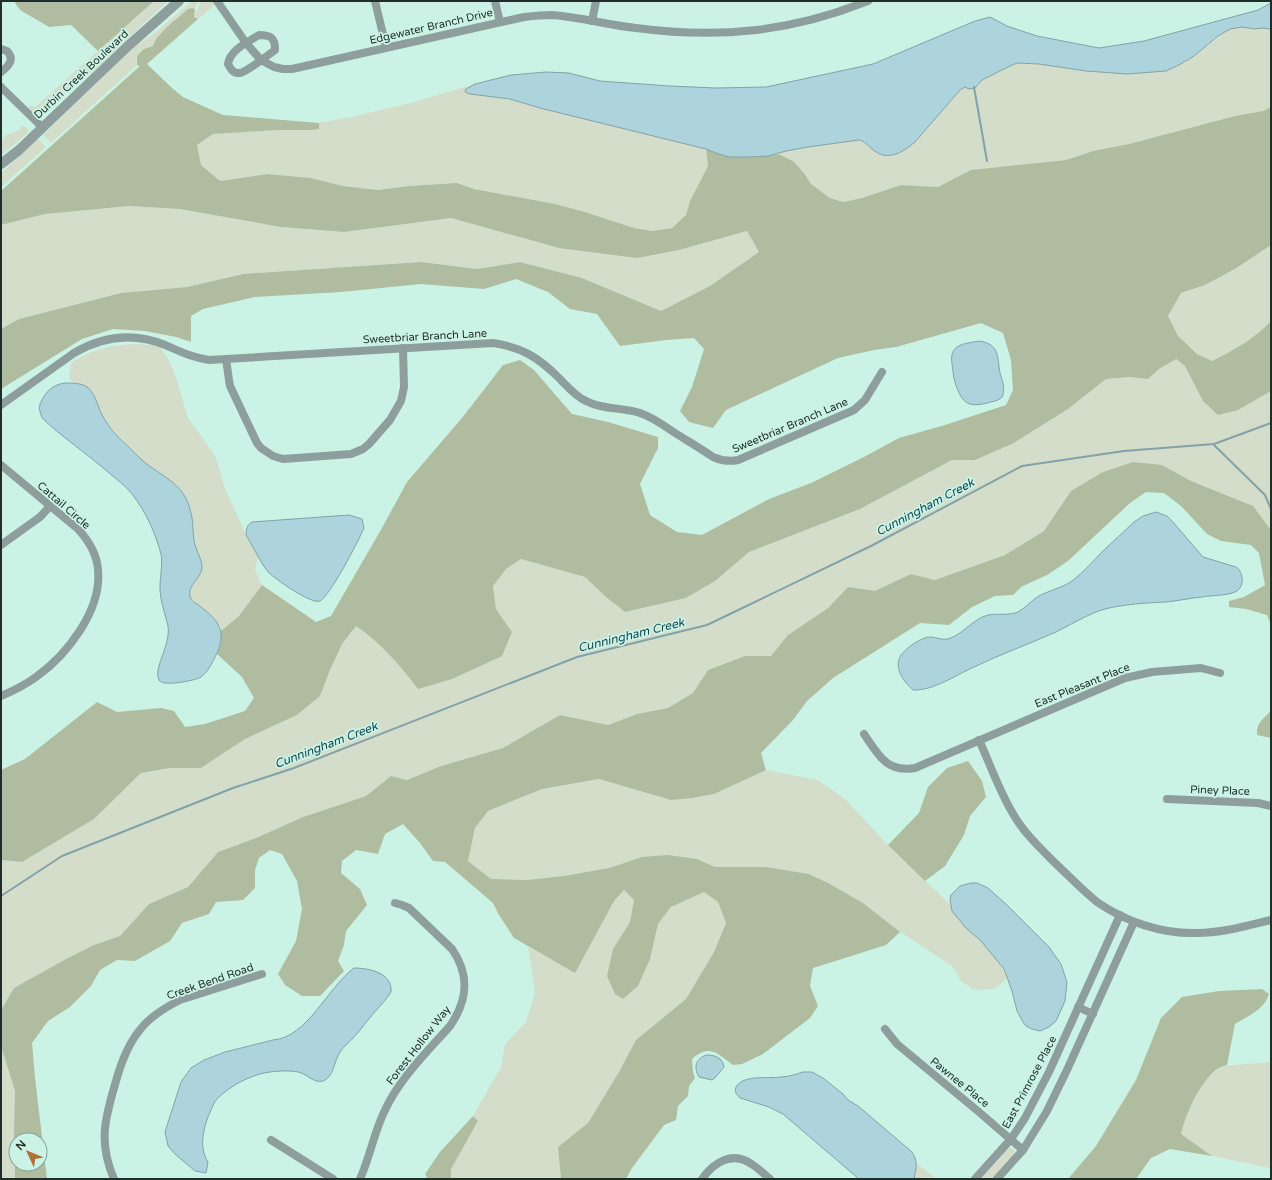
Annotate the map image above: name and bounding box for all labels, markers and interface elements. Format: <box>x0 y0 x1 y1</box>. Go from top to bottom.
street label: Edgewater Branch Drive <box>368 6 494 47</box>
street label: Durbin Creek Boulevard <box>32 27 131 121</box>
street label: Sweetbriar Branch Lane <box>363 327 487 346</box>
street label: Sweetbriar Branch Lane <box>730 395 850 456</box>
water label: Cunningham Creek <box>874 475 978 539</box>
street label: Cattail Circle <box>35 479 93 532</box>
water label: Cunningham Creek <box>576 615 687 655</box>
street label: East Pleasant Place <box>1033 660 1132 710</box>
water label: Cunningham Creek <box>273 718 381 771</box>
street label: Piney Place <box>1190 783 1250 798</box>
street label: Creek Bend Road <box>165 961 255 1002</box>
street label: Forest Hollow Way <box>384 1003 453 1087</box>
street label: East Primrose Place <box>999 1034 1059 1131</box>
street label: Pawnee Place <box>928 1055 992 1110</box>
north arrow <box>8 1132 48 1172</box>
text: N <box>13 1138 29 1153</box>

